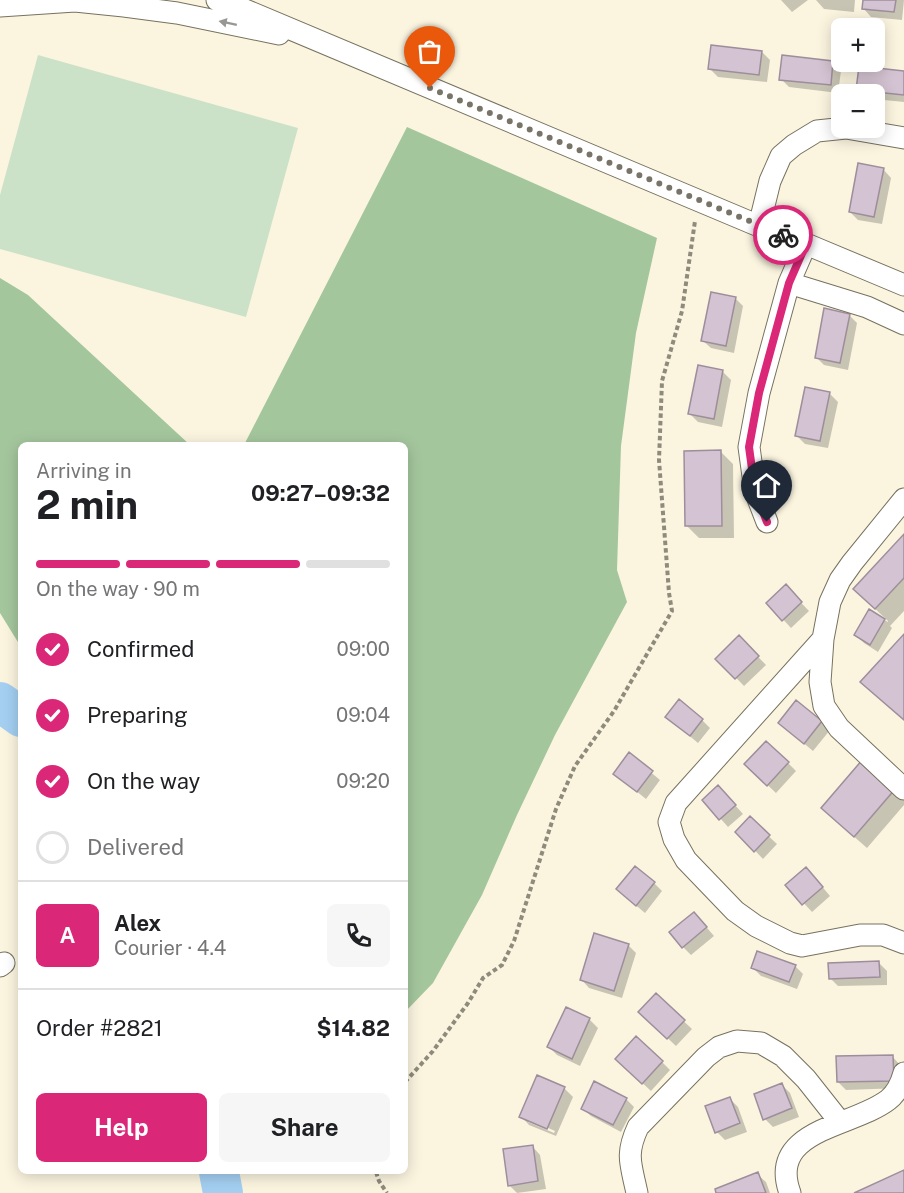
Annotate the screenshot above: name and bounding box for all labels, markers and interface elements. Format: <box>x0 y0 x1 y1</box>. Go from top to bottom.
one-way arrow <box>218 18 237 28</box>
map controls <box>831 18 885 138</box>
button: + <box>831 18 885 72</box>
pin <box>404 26 455 88</box>
icon: bag <box>413 35 446 68</box>
button: − <box>831 84 885 138</box>
courier <box>753 205 813 265</box>
icon: bike <box>767 219 800 252</box>
text: Arriving in <box>36 459 131 483</box>
pin <box>741 460 792 522</box>
icon: home <box>750 469 783 502</box>
text: 09:27–09:32 <box>251 480 390 506</box>
text: 2 min <box>36 482 138 528</box>
text: On the way · 90 m <box>36 577 200 601</box>
icon: check <box>36 633 69 666</box>
text: Confirmed <box>87 636 194 662</box>
text: 09:00 <box>337 637 390 661</box>
icon: check <box>36 699 69 732</box>
text: Preparing <box>87 702 188 728</box>
text: 09:04 <box>336 703 390 727</box>
icon: check <box>36 765 69 798</box>
text: On the way <box>87 768 200 794</box>
text: 09:20 <box>336 769 390 793</box>
text: Delivered <box>87 834 184 860</box>
button: phone <box>327 904 390 967</box>
text: Alex <box>114 910 161 936</box>
text: A <box>60 922 75 948</box>
text: Courier · 4.4 <box>114 936 226 960</box>
text: Order #2821 <box>36 1015 163 1041</box>
text: $14.82 <box>317 1015 390 1041</box>
button: Help <box>36 1093 207 1162</box>
button: Share <box>219 1093 390 1162</box>

